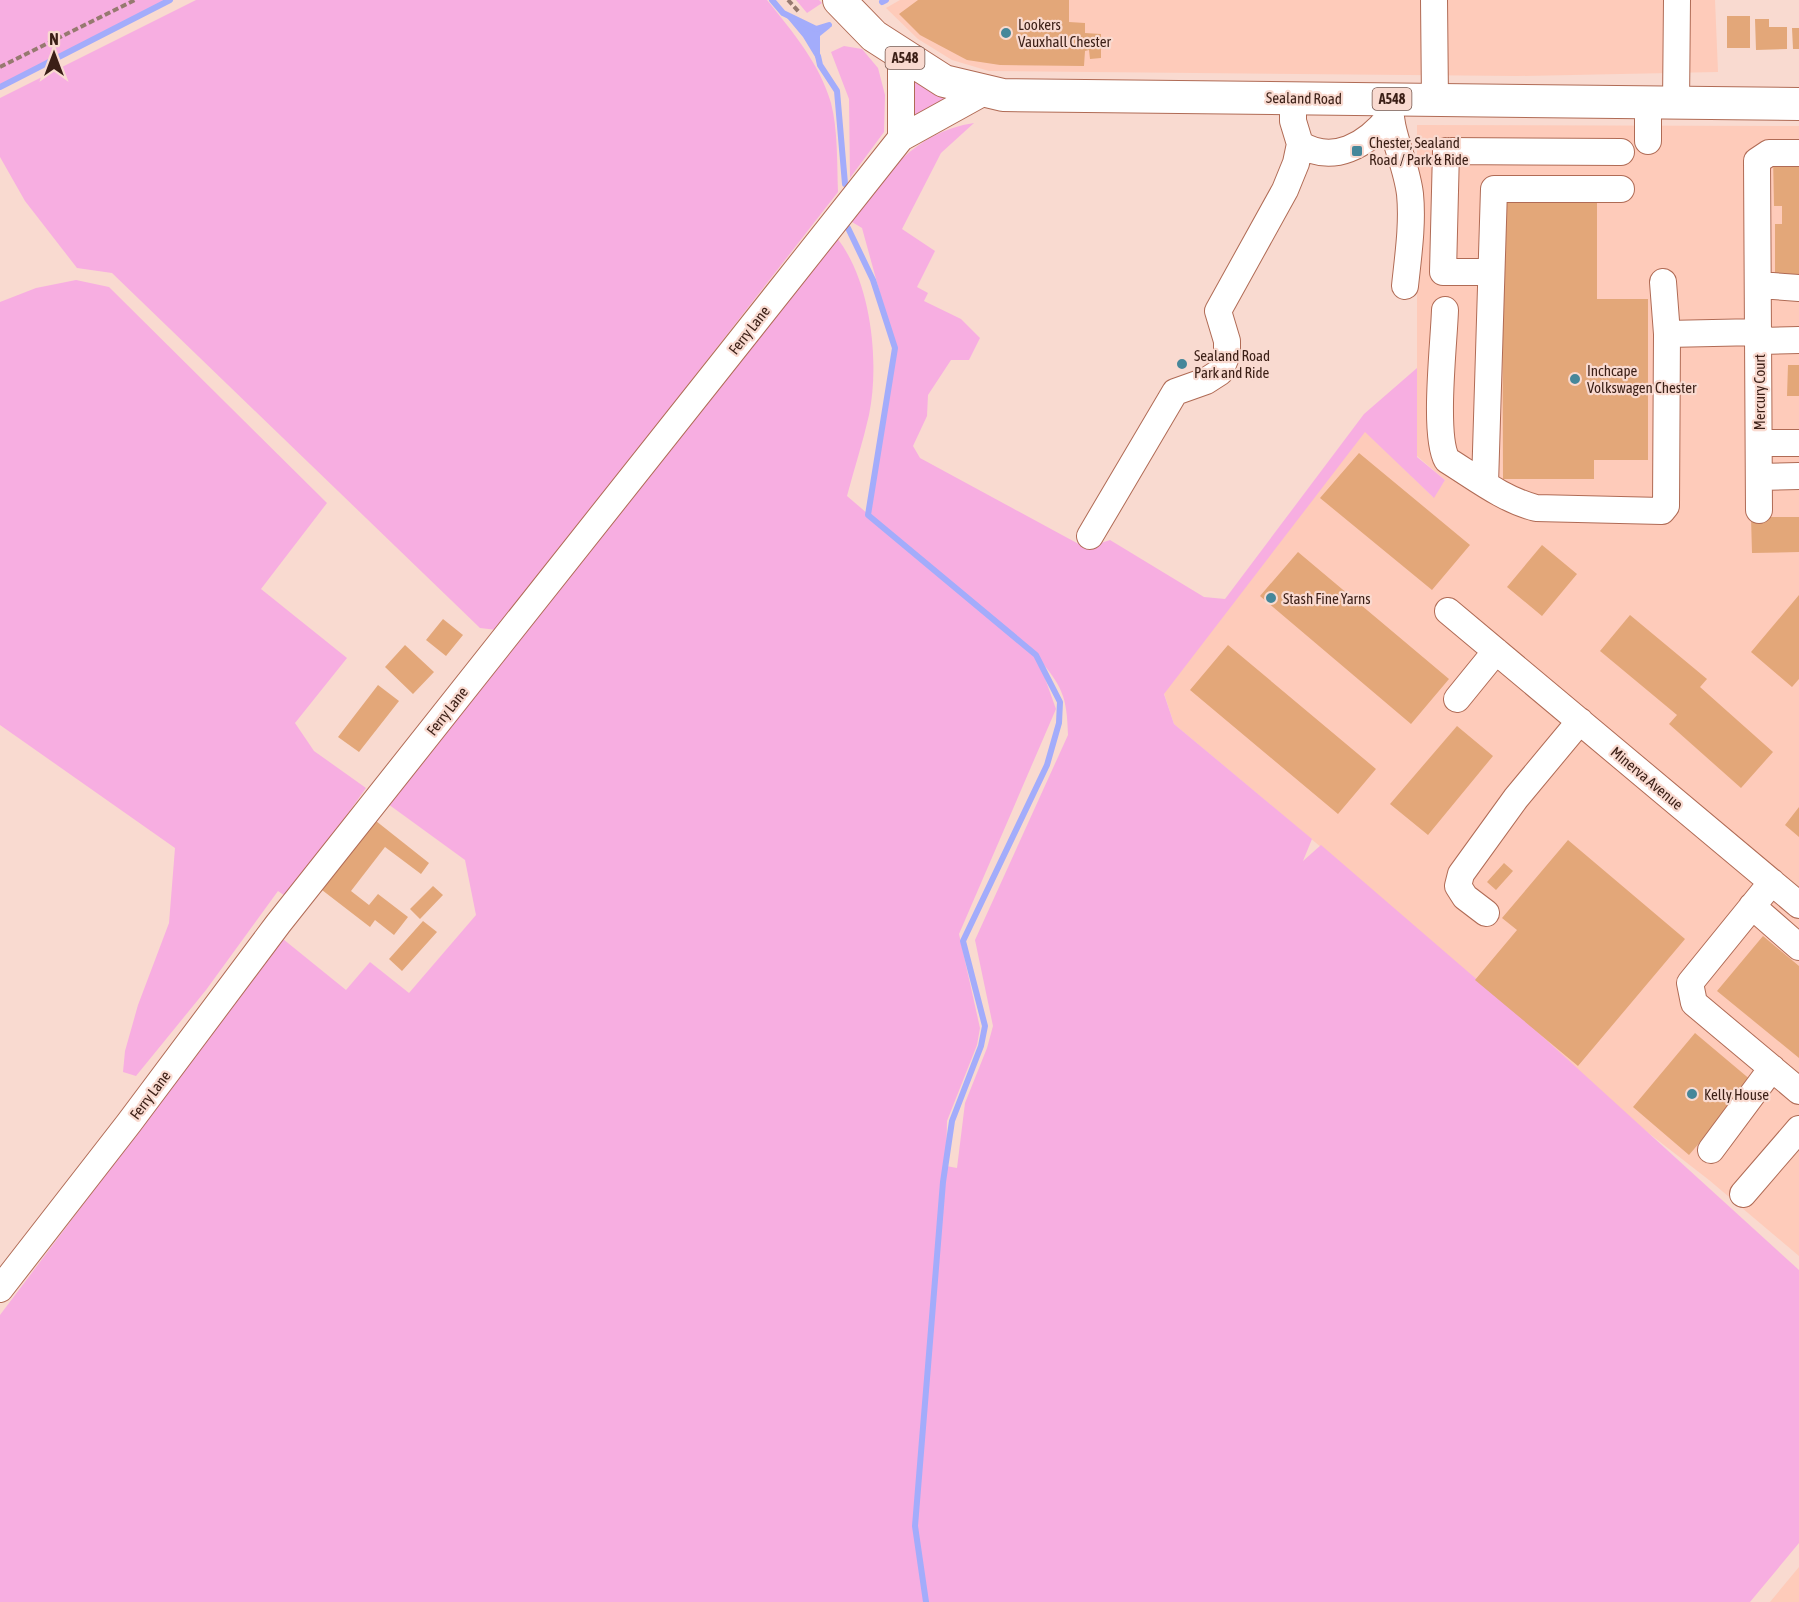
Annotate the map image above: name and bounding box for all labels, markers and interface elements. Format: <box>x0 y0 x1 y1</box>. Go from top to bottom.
place label: Lookers Vauxhall Chester <box>1018 16 1112 50</box>
north arrow <box>24 24 84 84</box>
marker: Lookers Vauxhall Chester <box>999 26 1013 40</box>
text: N <box>49 30 59 48</box>
road number: A548 <box>886 47 924 69</box>
road number: A548 <box>1372 88 1412 110</box>
street label: Sealand Road <box>1266 89 1342 107</box>
place label: Chester, Sealand Road / Park & Ride <box>1369 134 1469 168</box>
marker: Chester, Sealand Road / Park & Ride <box>1350 144 1364 158</box>
street label: Ferry Lane <box>725 302 773 358</box>
place label: Sealand Road Park and Ride <box>1194 347 1270 381</box>
street label: Mercury Court <box>1751 354 1768 430</box>
marker: Sealand Road Park and Ride <box>1175 357 1189 371</box>
place label: Inchcape Volkswagen Chester <box>1587 362 1697 396</box>
marker: Inchcape Volkswagen Chester <box>1568 372 1582 386</box>
place label: Stash Fine Yarns <box>1283 590 1371 607</box>
marker: Stash Fine Yarns <box>1264 591 1278 605</box>
street label: Ferry Lane <box>423 683 471 739</box>
street label: Minerva Avenue <box>1608 743 1687 813</box>
street label: Ferry Lane <box>126 1067 174 1123</box>
place label: Kelly House <box>1704 1086 1769 1103</box>
marker: Kelly House <box>1685 1087 1699 1101</box>

